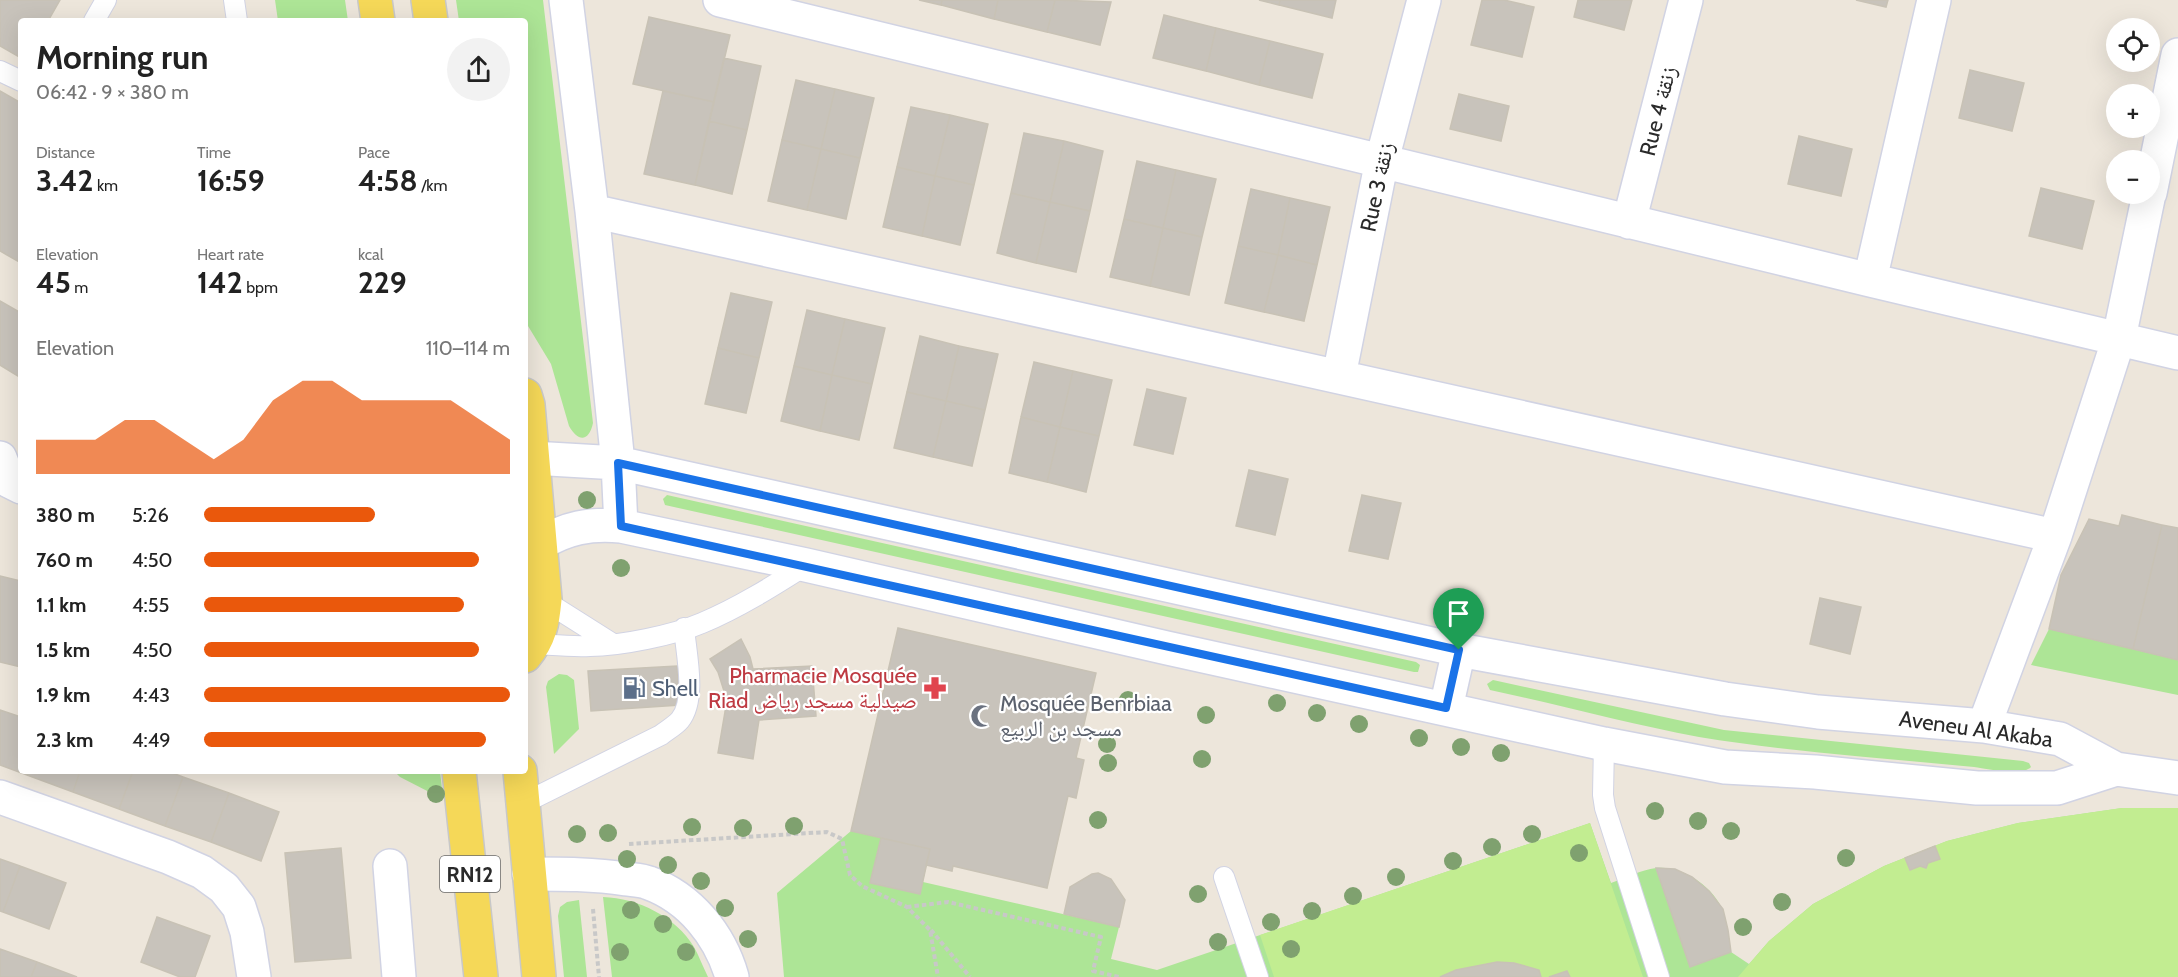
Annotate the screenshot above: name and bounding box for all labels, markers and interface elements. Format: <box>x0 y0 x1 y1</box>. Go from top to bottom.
map controls <box>2106 18 2160 204</box>
button: locate <box>2106 18 2160 72</box>
text: Morning run <box>36 37 208 77</box>
button: share <box>447 38 510 101</box>
street label: Rue 4 زنقة <box>1634 63 1682 159</box>
text: 06:42 · 9 × 380 m <box>36 80 189 104</box>
button: + <box>2106 84 2160 138</box>
street label: Rue 3 زنقة <box>1354 140 1400 234</box>
text: Distance <box>36 143 95 162</box>
text: Time <box>197 143 231 162</box>
text: Pace <box>358 143 390 162</box>
button: − <box>2106 150 2160 204</box>
text: 3.42 <box>36 162 93 199</box>
text: 16:59 <box>197 162 265 199</box>
text: 4:58 <box>358 162 418 199</box>
text: km <box>93 176 118 195</box>
text: /km <box>418 176 448 195</box>
text: Elevation <box>36 245 99 264</box>
text: Heart rate <box>197 245 264 264</box>
text: kcal <box>358 245 384 264</box>
text: 45 <box>36 264 71 301</box>
text: 142 <box>197 264 243 301</box>
text: 229 <box>358 264 407 301</box>
text: m <box>71 278 88 297</box>
text: bpm <box>243 278 278 297</box>
text: Elevation <box>36 336 114 360</box>
text: 110–114 m <box>426 336 510 360</box>
text: 380 m <box>36 503 95 527</box>
text: 5:26 <box>132 503 169 527</box>
text: 760 m <box>36 548 93 572</box>
text: 4:50 <box>132 548 173 572</box>
pin <box>1433 588 1484 650</box>
text: 1.1 km <box>36 593 86 617</box>
text: 4:55 <box>132 593 169 617</box>
icon: arrive <box>1442 597 1475 630</box>
text: 1.5 km <box>36 638 90 662</box>
text: 4:50 <box>132 638 173 662</box>
place label: Pharmacie Mosquée Riad صيدلية مسجد رياض <box>708 662 917 714</box>
fuel station icon: Shell <box>621 675 647 701</box>
place label: Shell <box>652 675 699 702</box>
pharmacy icon: Pharmacie Mosquée Riad صيدلية مسجد رياض <box>922 675 948 701</box>
text: 1.9 km <box>36 683 90 707</box>
text: 4:43 <box>132 683 170 707</box>
place label: Mosquée Benrbiaa مسجد بن الربيع <box>1000 690 1172 742</box>
mosque icon: Mosquée Benrbiaa مسجد بن الربيع <box>969 703 995 729</box>
street label: Aveneu Al Akaba <box>1897 705 2055 753</box>
text: 2.3 km <box>36 728 93 752</box>
text: 4:49 <box>132 728 171 752</box>
road number: RN12 <box>440 856 500 892</box>

